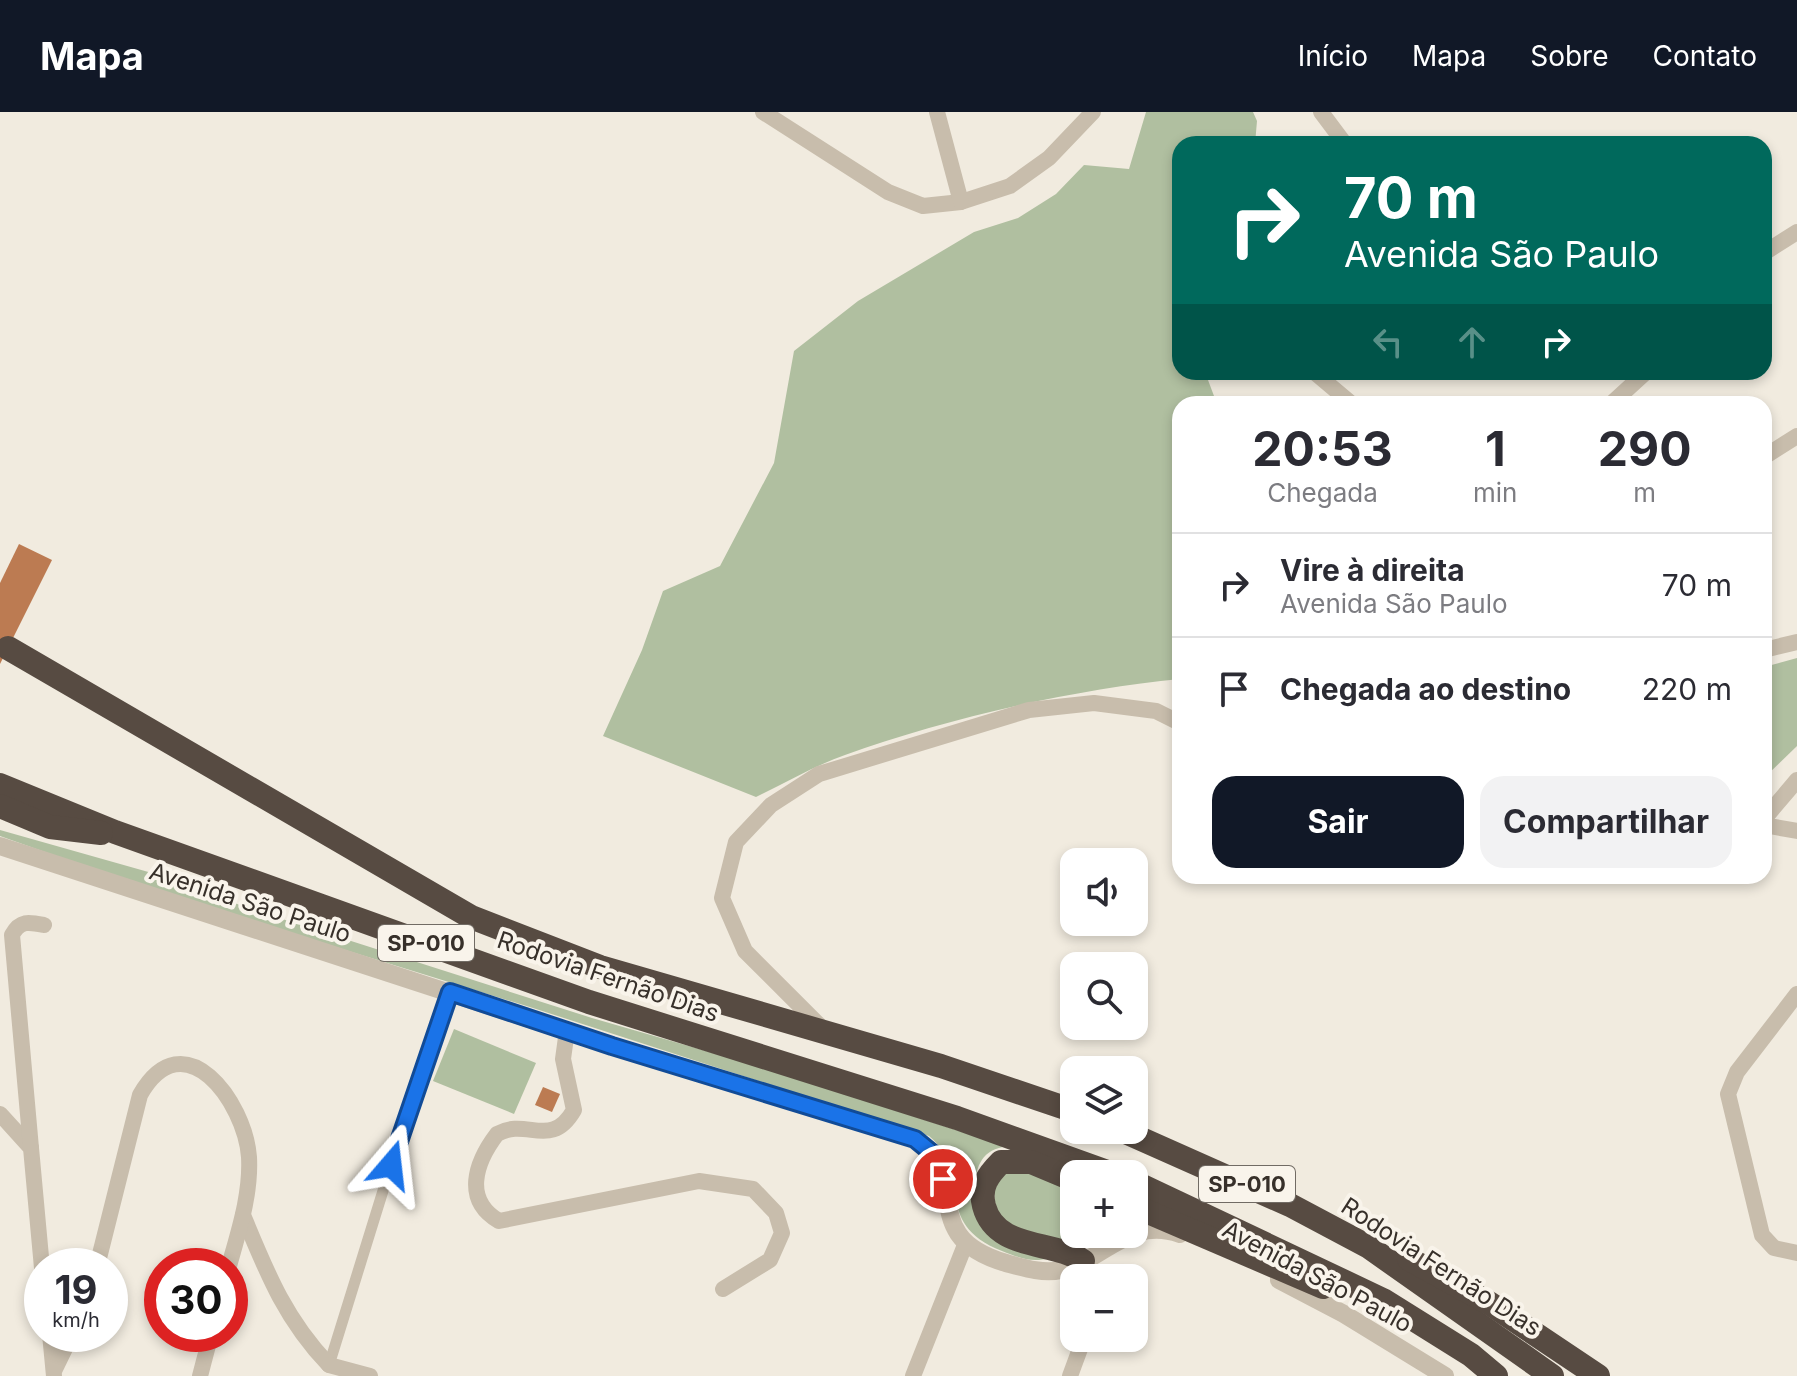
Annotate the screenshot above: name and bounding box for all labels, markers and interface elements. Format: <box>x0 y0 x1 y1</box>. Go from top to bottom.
text: Mapa <box>40 33 144 79</box>
text: Início <box>1298 39 1368 73</box>
text: Mapa <box>1412 39 1486 73</box>
text: Sobre <box>1530 39 1609 73</box>
text: Contato <box>1653 39 1757 73</box>
text: 70 m <box>1344 164 1478 232</box>
icon: right <box>1212 168 1316 272</box>
text: Avenida São Paulo <box>1344 232 1659 276</box>
icon: left <box>1366 320 1410 364</box>
icon: ahead <box>1450 320 1494 364</box>
icon: right <box>1534 320 1578 364</box>
text: 20:53 <box>1252 419 1393 478</box>
text: 1 <box>1485 419 1506 478</box>
text: 290 <box>1598 419 1692 478</box>
text: Chegada <box>1267 477 1378 508</box>
text: min <box>1473 477 1517 508</box>
text: m <box>1633 477 1656 508</box>
text: Vire à direita <box>1280 552 1465 588</box>
icon: right <box>1212 563 1256 607</box>
text: 70 m <box>1662 567 1732 603</box>
text: Avenida São Paulo <box>1280 588 1508 619</box>
icon: arrive <box>1212 667 1256 711</box>
text: Chegada ao destino <box>1280 671 1571 707</box>
text: 220 m <box>1642 671 1732 707</box>
button: Sair <box>1212 776 1464 868</box>
button: Compartilhar <box>1480 776 1732 868</box>
map controls <box>1060 848 1148 1352</box>
button: sound <box>1060 848 1148 936</box>
street label: Avenida São Paulo <box>146 856 355 949</box>
road number: SP-010 <box>378 925 474 961</box>
street label: Rodovia Fernão Dias <box>494 925 723 1028</box>
button: search <box>1060 952 1148 1040</box>
button: layers <box>1060 1056 1148 1144</box>
position arrow <box>349 1123 433 1207</box>
pin <box>909 1145 977 1213</box>
icon: arrive <box>921 1157 965 1201</box>
button: + <box>1060 1160 1148 1248</box>
road number: SP-010 <box>1199 1166 1295 1202</box>
street label: Rodovia Fernão Dias <box>1336 1191 1547 1342</box>
street label: Avenida São Paulo <box>1218 1214 1417 1339</box>
speed limit sign: 30 <box>144 1248 248 1352</box>
button: − <box>1060 1264 1148 1352</box>
text: 19 <box>54 1265 98 1314</box>
text: km/h <box>52 1308 100 1332</box>

